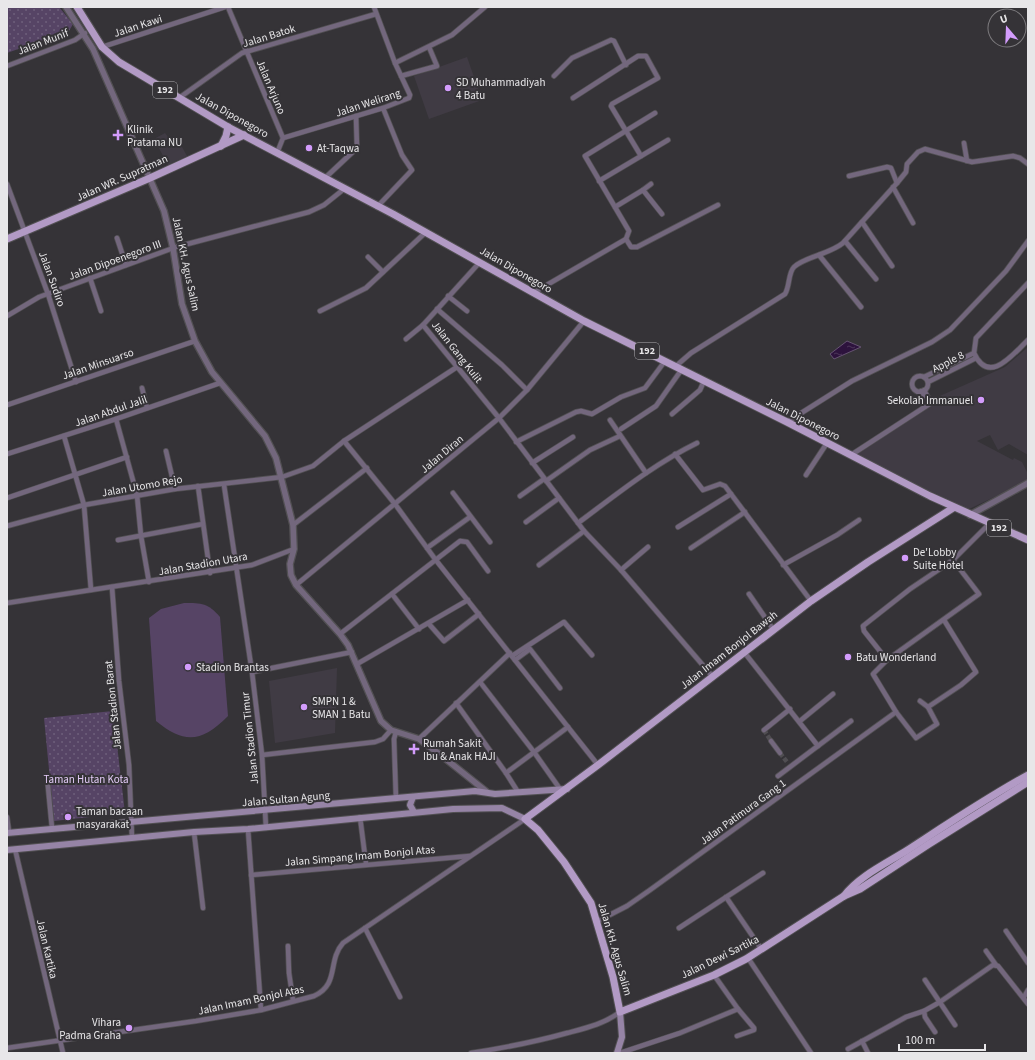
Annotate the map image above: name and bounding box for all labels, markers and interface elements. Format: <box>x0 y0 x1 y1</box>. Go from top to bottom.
north arrow <box>987 8 1027 48</box>
street label: Jalan Kawi <box>112 11 164 41</box>
text: U <box>998 11 1010 27</box>
street label: Jalan Batok <box>241 21 298 51</box>
street label: Jalan Munif <box>15 25 71 59</box>
street label: Jalan Arjuno <box>253 57 289 117</box>
place label: SD Muhammadiyah 4 Batu <box>456 75 545 103</box>
road number: 192 <box>153 82 177 98</box>
marker: SD Muhammadiyah 4 Batu <box>443 83 453 93</box>
street label: Jalan Welirang <box>334 85 403 121</box>
street label: Jalan Diponegoro <box>193 89 271 141</box>
place label: Klinik Pratama NU <box>127 122 182 150</box>
marker: Klinik Pratama NU <box>112 129 124 141</box>
place label: At-Taqwa <box>317 141 359 156</box>
marker: At-Taqwa <box>304 143 314 153</box>
street label: Jalan WR. Supratman <box>74 151 170 205</box>
street label: Jalan KH. Agus Salim <box>169 215 203 313</box>
street label: Jalan Dipoenegoro III <box>67 236 163 284</box>
street label: Jalan Diponegoro <box>477 243 555 297</box>
street label: Jalan Sudiro <box>35 249 69 309</box>
street label: Jalan Gang Kulit <box>428 318 486 386</box>
road number: 192 <box>635 343 659 359</box>
street label: Jalan Minsuarso <box>60 345 136 383</box>
street label: Apple 8 <box>929 347 967 376</box>
street label: Jalan Abdul Jalil <box>73 392 149 430</box>
place label: Sekolah Immanuel <box>887 393 973 408</box>
street label: Jalan Diponegoro <box>763 394 843 444</box>
marker: Sekolah Immanuel <box>976 395 986 405</box>
street label: Jalan Diran <box>417 432 467 476</box>
street label: Jalan Utomo Rejo <box>101 472 183 500</box>
road number: 192 <box>987 520 1011 536</box>
place label: De'Lobby Suite Hotel <box>913 545 964 573</box>
street label: Jalan Stadion Utara <box>157 549 249 579</box>
marker: De'Lobby Suite Hotel <box>900 553 910 563</box>
street label: Jalan Imam Bonjol Bawah <box>677 607 781 693</box>
place label: Batu Wonderland <box>856 650 936 665</box>
marker: Batu Wonderland <box>843 652 853 662</box>
street label: Jalan Stadion Barat <box>101 659 125 750</box>
place label: Stadion Brantas <box>196 660 269 675</box>
marker: Stadion Brantas <box>183 662 193 672</box>
street label: Jalan Stadion Timur <box>238 691 262 785</box>
place label: SMPN 1 & SMAN 1 Batu <box>312 694 370 722</box>
marker: SMPN 1 & SMAN 1 Batu <box>299 702 309 712</box>
place label: Rumah Sakit Ibu & Anak HAJI <box>423 736 496 764</box>
marker: Rumah Sakit Ibu & Anak HAJI <box>408 743 420 755</box>
park label: Taman Hutan Kota <box>43 772 129 787</box>
street label: Jalan Patimura Gang 1 <box>697 776 789 848</box>
street label: Jalan Sultan Agung <box>241 788 331 810</box>
place label: Taman bacaan masyarakat <box>76 804 143 832</box>
marker: Taman bacaan masyarakat <box>63 812 73 822</box>
street label: Jalan Simpang Imam Bonjol Atas <box>284 842 436 870</box>
street label: Jalan KH. Agus Salim <box>595 901 635 997</box>
street label: Jalan Kartika <box>33 918 61 980</box>
street label: Jalan Dewi Sartika <box>679 932 761 982</box>
street label: Jalan Imam Bonjol Atas <box>197 981 306 1019</box>
place label: Vihara Padma Graha <box>59 1015 121 1043</box>
marker: Vihara Padma Graha <box>124 1023 134 1033</box>
scale bar <box>899 1026 985 1052</box>
text: 100 m <box>905 1032 935 1049</box>

